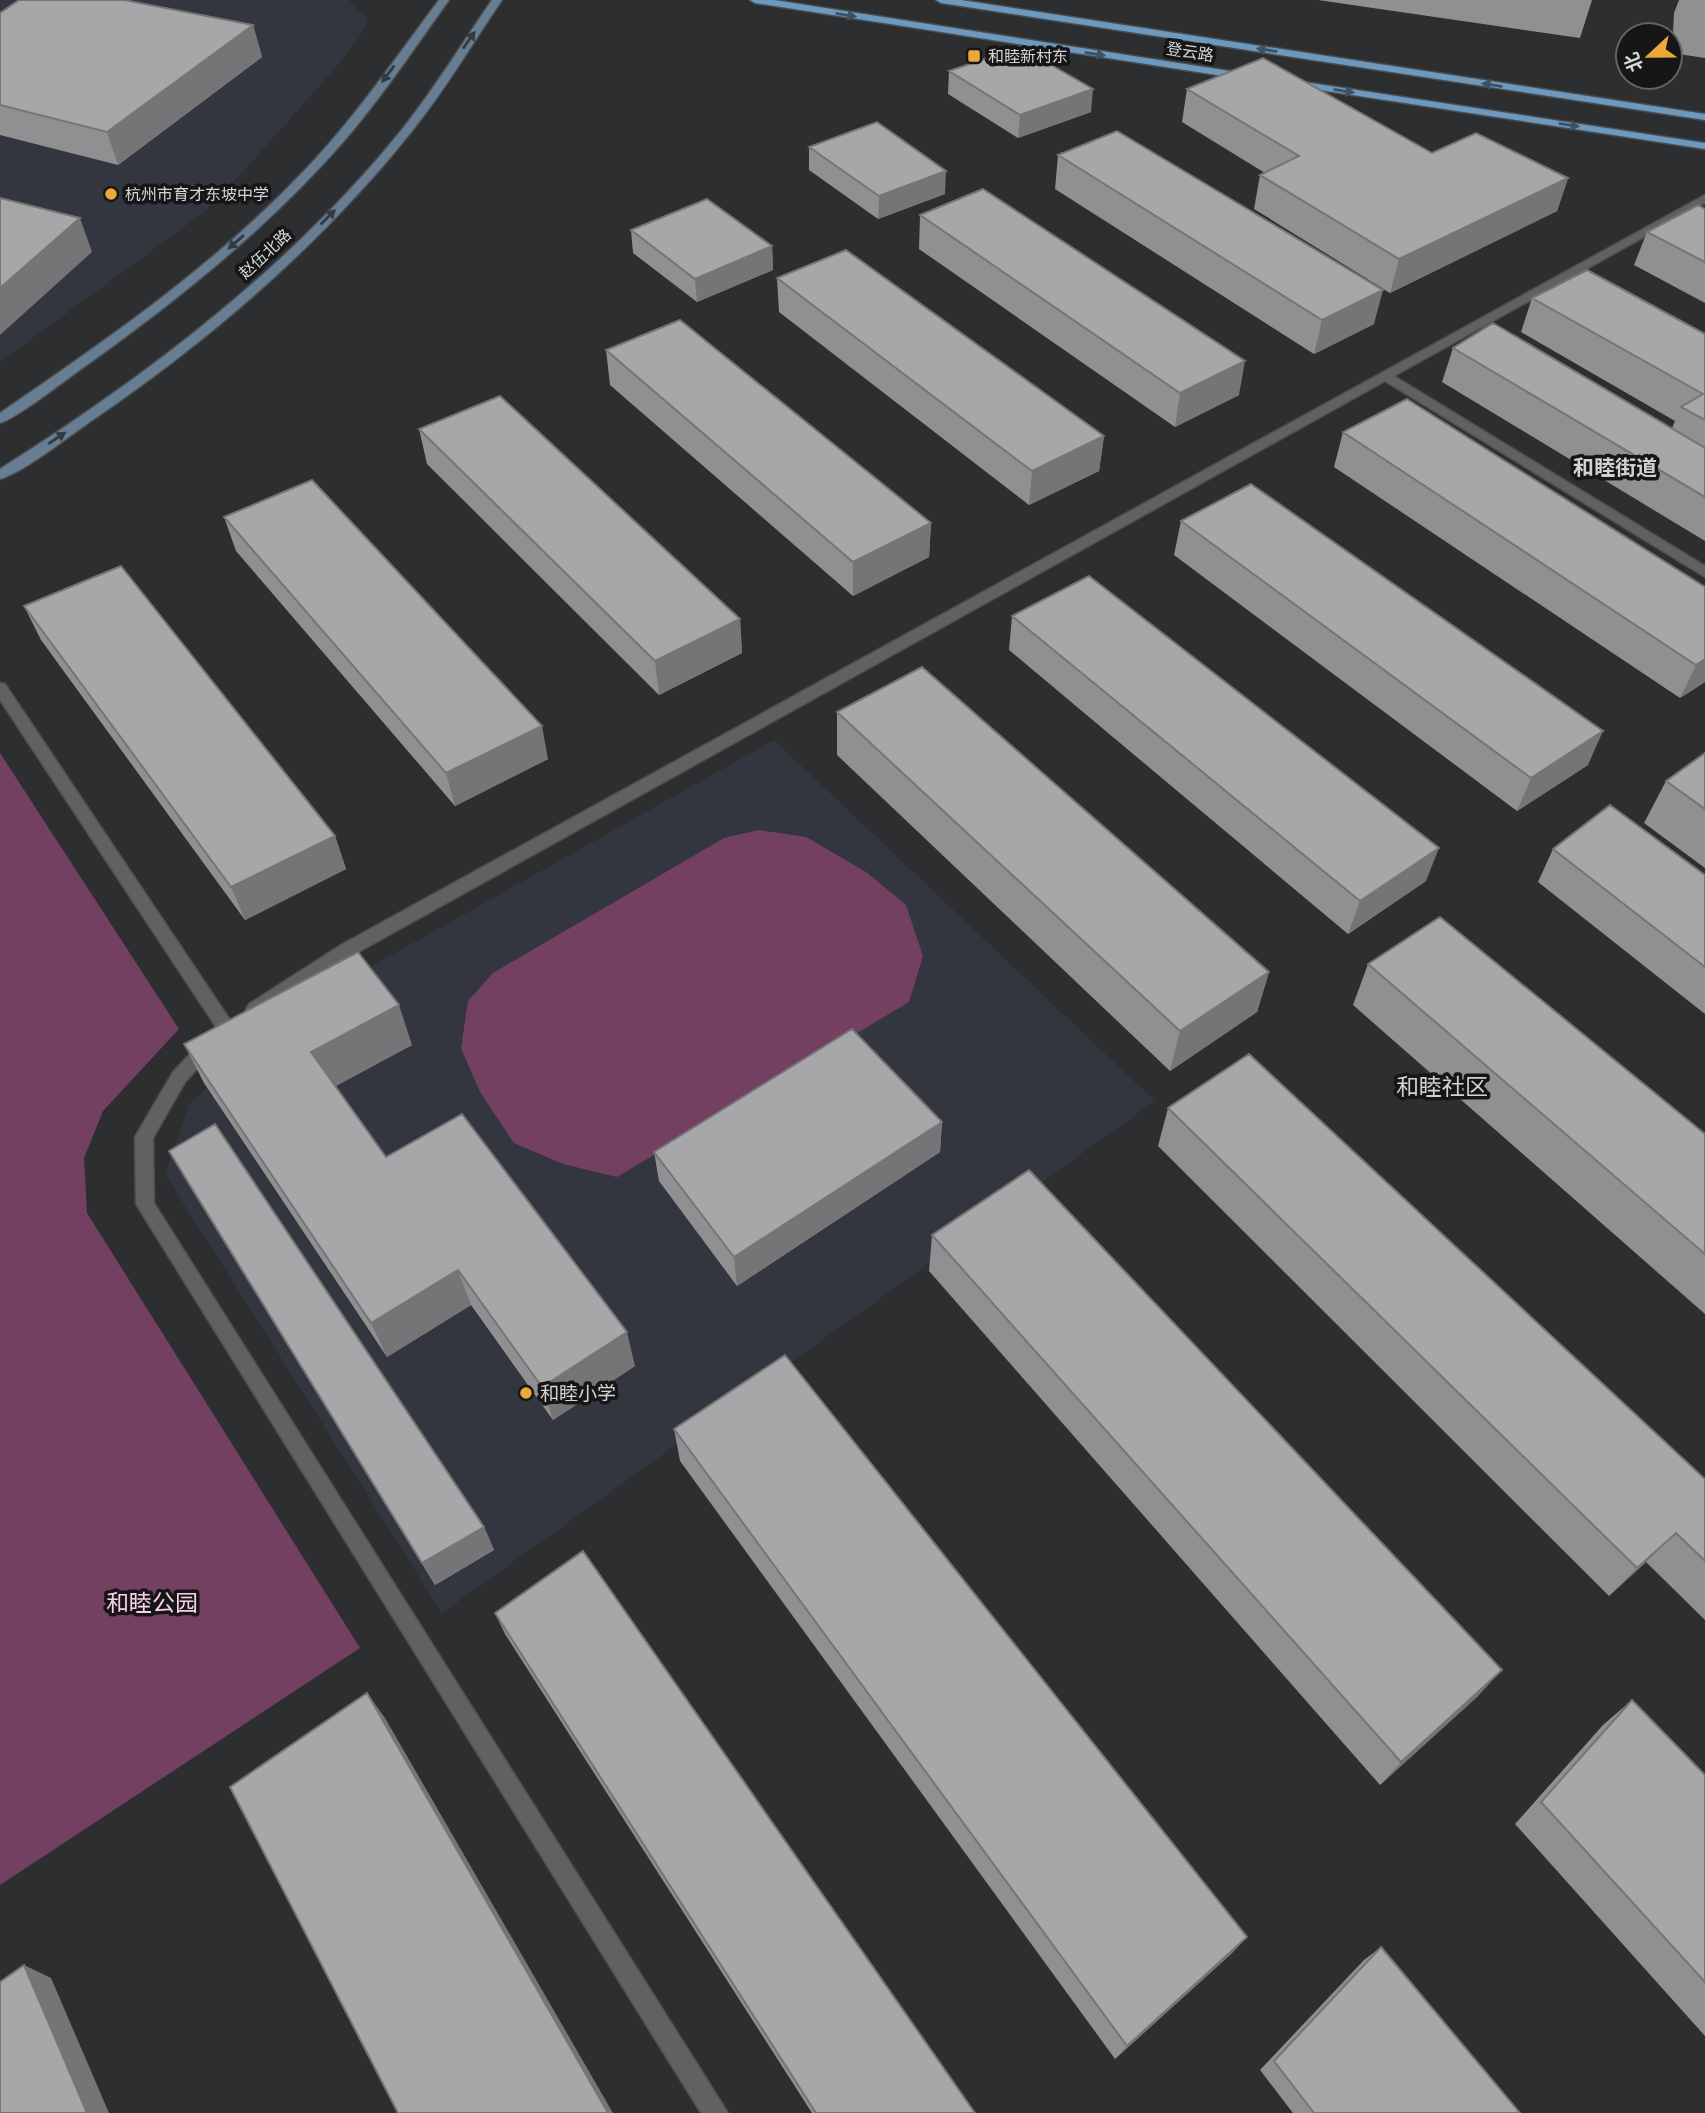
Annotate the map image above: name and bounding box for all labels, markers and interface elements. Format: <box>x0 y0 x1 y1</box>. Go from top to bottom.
one-way arrow <box>835 10 857 21</box>
north arrow <box>1614 21 1684 91</box>
one-way arrow <box>462 31 476 49</box>
street label: 登云路 <box>1165 40 1215 64</box>
one-way arrow <box>1256 44 1278 55</box>
marker: 和睦新村东 <box>966 48 982 64</box>
place label: 和睦新村东 <box>988 48 1068 65</box>
one-way arrow <box>1084 48 1106 59</box>
text: 北 <box>1620 49 1647 75</box>
one-way arrow <box>382 65 396 83</box>
one-way arrow <box>1481 79 1503 90</box>
one-way arrow <box>1334 86 1356 97</box>
one-way arrow <box>1558 120 1580 131</box>
marker: 杭州市育才东坡中学 <box>103 186 119 202</box>
place label: 杭州市育才东坡中学 <box>125 186 269 203</box>
one-way arrow <box>319 208 336 225</box>
street label: 赵伍北路 <box>236 226 294 282</box>
one-way arrow <box>227 234 244 249</box>
one-way arrow <box>48 431 66 445</box>
district label: 和睦街道 <box>1573 456 1657 479</box>
district label: 和睦社区 <box>1396 1074 1488 1100</box>
place label: 和睦小学 <box>540 1383 616 1404</box>
marker: 和睦小学 <box>518 1385 534 1401</box>
park label: 和睦公园 <box>106 1590 198 1616</box>

